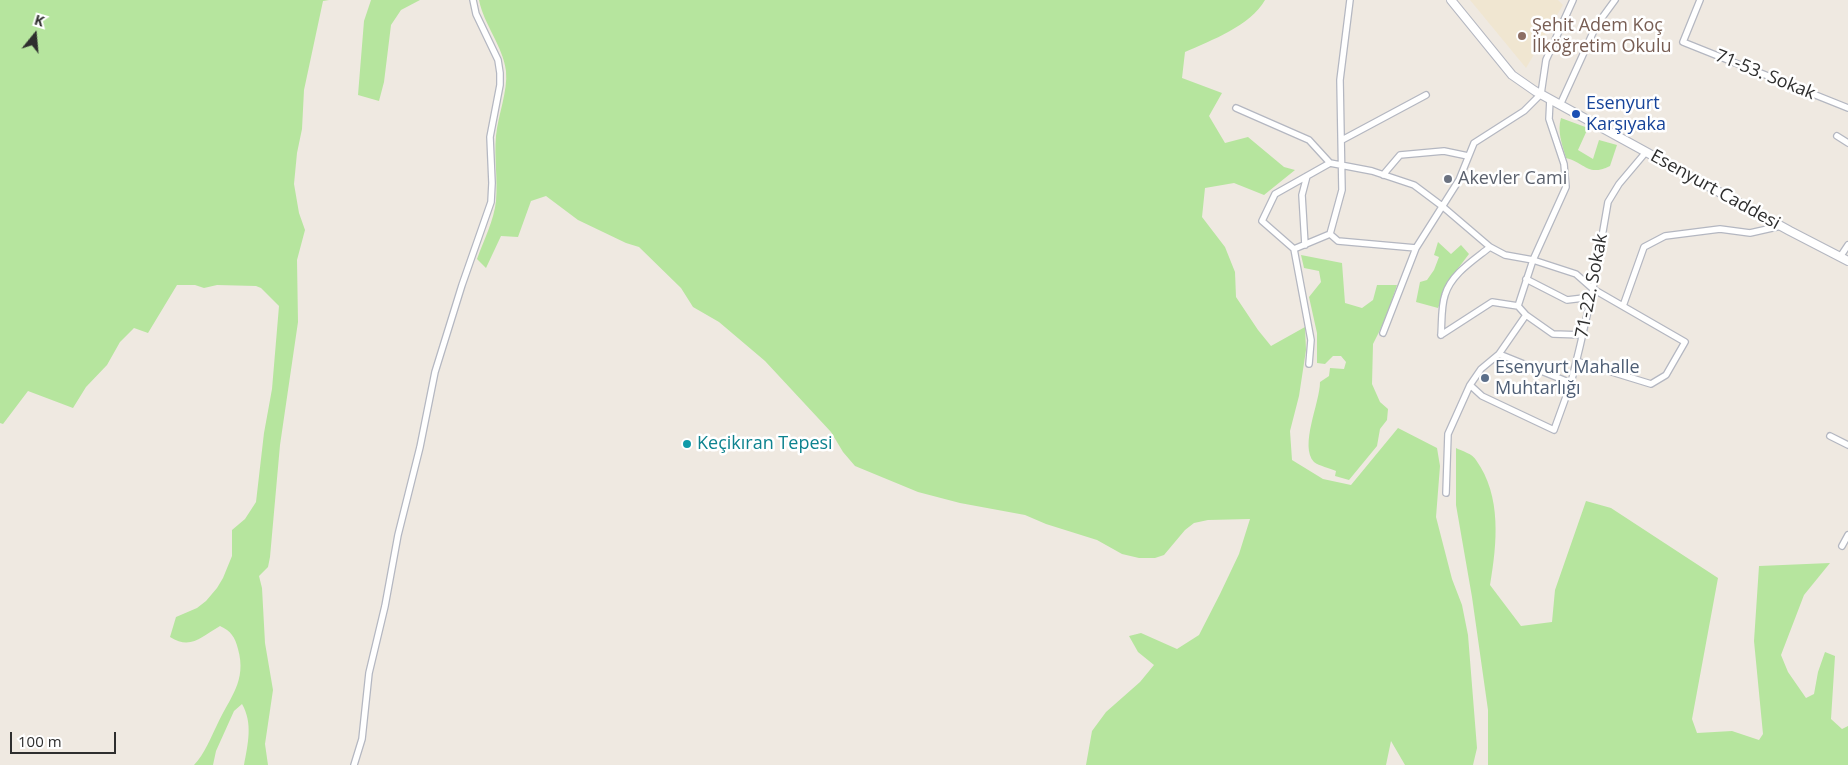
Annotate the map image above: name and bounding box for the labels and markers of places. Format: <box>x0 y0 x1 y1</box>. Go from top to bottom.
place label: Şehit Adem Koç İlköğretim Okulu <box>1532 15 1671 58</box>
marker: Şehit Adem Koç İlköğretim Okulu <box>1516 30 1528 42</box>
place label: Esenyurt Karşıyaka <box>1586 93 1666 136</box>
marker: Esenyurt Karşıyaka <box>1570 108 1582 120</box>
place label: Akevler Cami <box>1458 168 1567 190</box>
marker: Akevler Cami <box>1442 173 1454 185</box>
place label: Esenyurt Mahalle Muhtarlığı <box>1495 357 1640 399</box>
marker: Esenyurt Mahalle Muhtarlığı <box>1479 372 1491 384</box>
place label: Keçikıran Tepesi <box>697 433 833 455</box>
marker: Keçikıran Tepesi <box>681 438 693 450</box>

